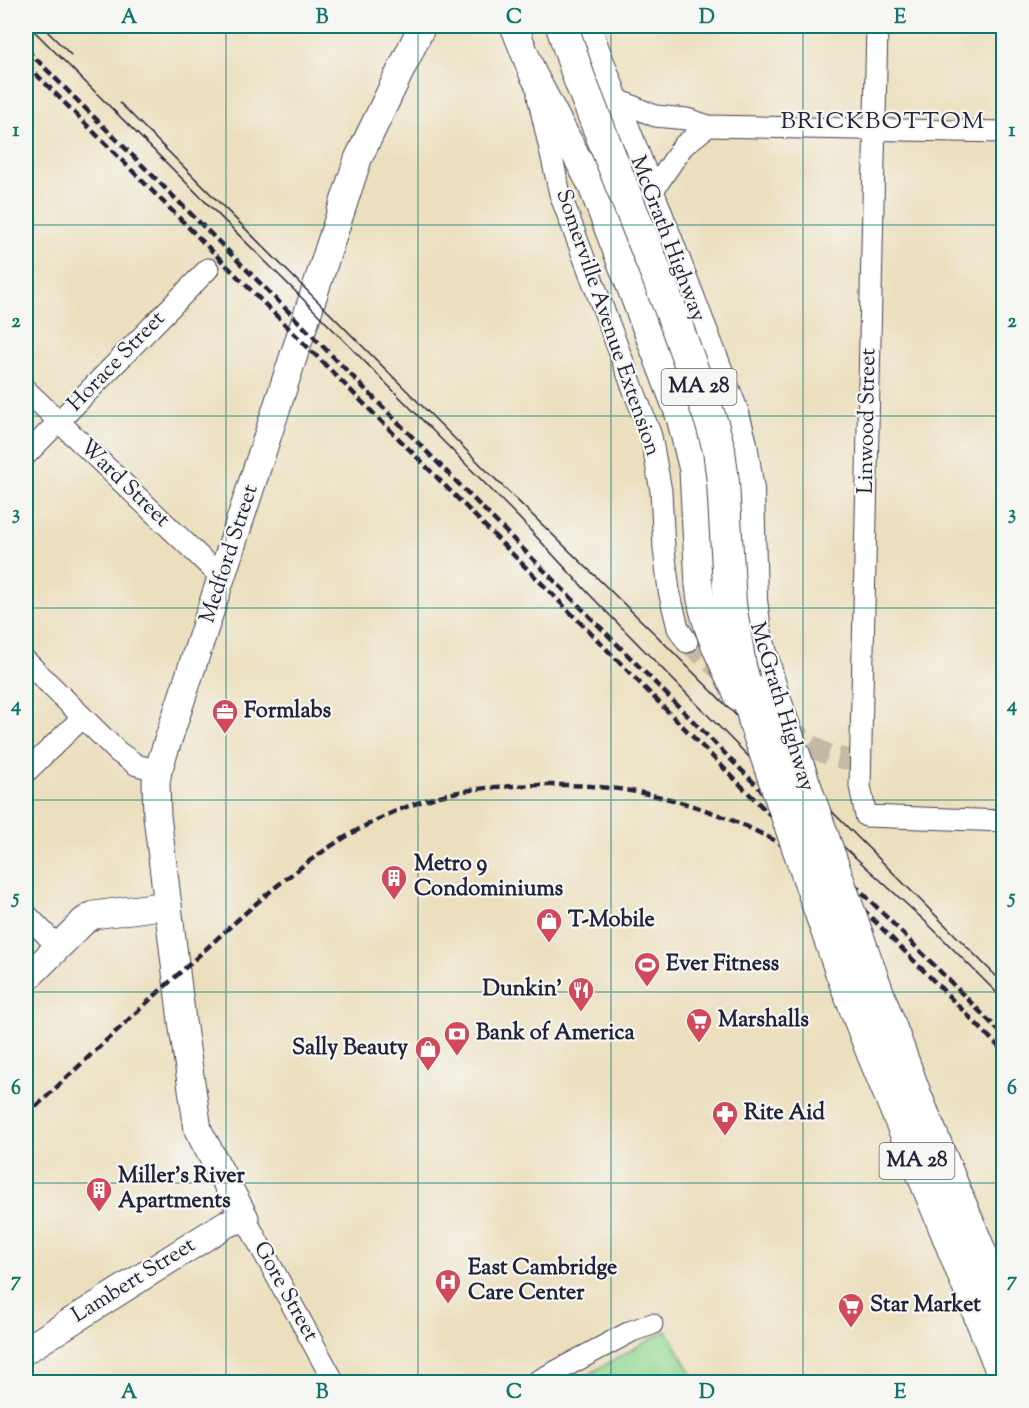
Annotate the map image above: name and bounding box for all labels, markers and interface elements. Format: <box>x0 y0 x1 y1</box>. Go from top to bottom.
text: A <box>121 4 138 33</box>
text: B <box>316 4 329 33</box>
text: C <box>506 4 522 33</box>
text: D <box>699 4 715 33</box>
text: E <box>894 4 907 33</box>
district label: BRICKBOTTOM <box>781 105 985 139</box>
text: 1 <box>13 117 20 146</box>
text: 1 <box>1009 117 1016 146</box>
street label: McGrath Highway <box>621 151 713 327</box>
street label: Somerville Avenue Extension <box>546 185 668 461</box>
street label: Horace Street <box>61 304 174 420</box>
text: 2 <box>11 308 21 337</box>
text: 2 <box>1007 308 1017 337</box>
street label: Linwood Street <box>851 347 885 494</box>
road number: MA 28 <box>662 369 736 405</box>
street label: Ward Street <box>71 432 177 536</box>
street label: Medford Street <box>193 480 268 627</box>
text: 3 <box>12 500 20 529</box>
text: 3 <box>1008 500 1016 529</box>
street label: McGrath Highway <box>740 618 822 796</box>
text: 4 <box>10 692 21 721</box>
text: 4 <box>1006 692 1017 721</box>
place label: Formlabs <box>244 696 331 728</box>
office icon: Formlabs <box>210 697 240 735</box>
place label: Metro 9 Condominiums <box>414 849 564 906</box>
building icon: Metro 9 Condominiums <box>379 863 409 901</box>
text: 5 <box>11 884 20 913</box>
text: 5 <box>1007 884 1016 913</box>
place label: T-Mobile <box>568 905 655 937</box>
shop icon: T-Mobile <box>534 906 564 944</box>
place label: Ever Fitness <box>666 949 780 981</box>
sports icon: Ever Fitness <box>632 950 662 988</box>
place label: Dunkin' <box>482 974 562 1006</box>
restaurant icon: Dunkin' <box>566 975 596 1013</box>
place label: Marshalls <box>718 1005 809 1037</box>
supermarket icon: Marshalls <box>684 1006 714 1044</box>
place label: Bank of America <box>476 1018 635 1050</box>
bank icon: Bank of America <box>442 1019 472 1057</box>
place label: Sally Beauty <box>292 1033 408 1065</box>
shop icon: Sally Beauty <box>413 1034 443 1072</box>
text: 6 <box>11 1075 21 1104</box>
text: 6 <box>1007 1075 1017 1104</box>
place label: Rite Aid <box>744 1098 825 1130</box>
pharmacy icon: Rite Aid <box>710 1099 740 1137</box>
road number: MA 28 <box>880 1143 954 1179</box>
place label: Miller's River Apartments <box>118 1161 246 1218</box>
building icon: Miller's River Apartments <box>84 1175 114 1213</box>
street label: Lambert Street <box>66 1230 203 1332</box>
street label: Gore Street <box>244 1236 326 1348</box>
place label: East Cambridge Care Center <box>468 1253 617 1310</box>
text: 7 <box>11 1267 22 1296</box>
hospital icon: East Cambridge Care Center <box>433 1267 463 1305</box>
text: 7 <box>1007 1267 1018 1296</box>
place label: Star Market <box>870 1290 981 1322</box>
supermarket icon: Star Market <box>836 1291 866 1329</box>
text: A <box>121 1379 138 1408</box>
text: B <box>316 1379 329 1408</box>
text: C <box>506 1379 522 1408</box>
text: D <box>699 1379 715 1408</box>
text: E <box>894 1379 907 1408</box>

